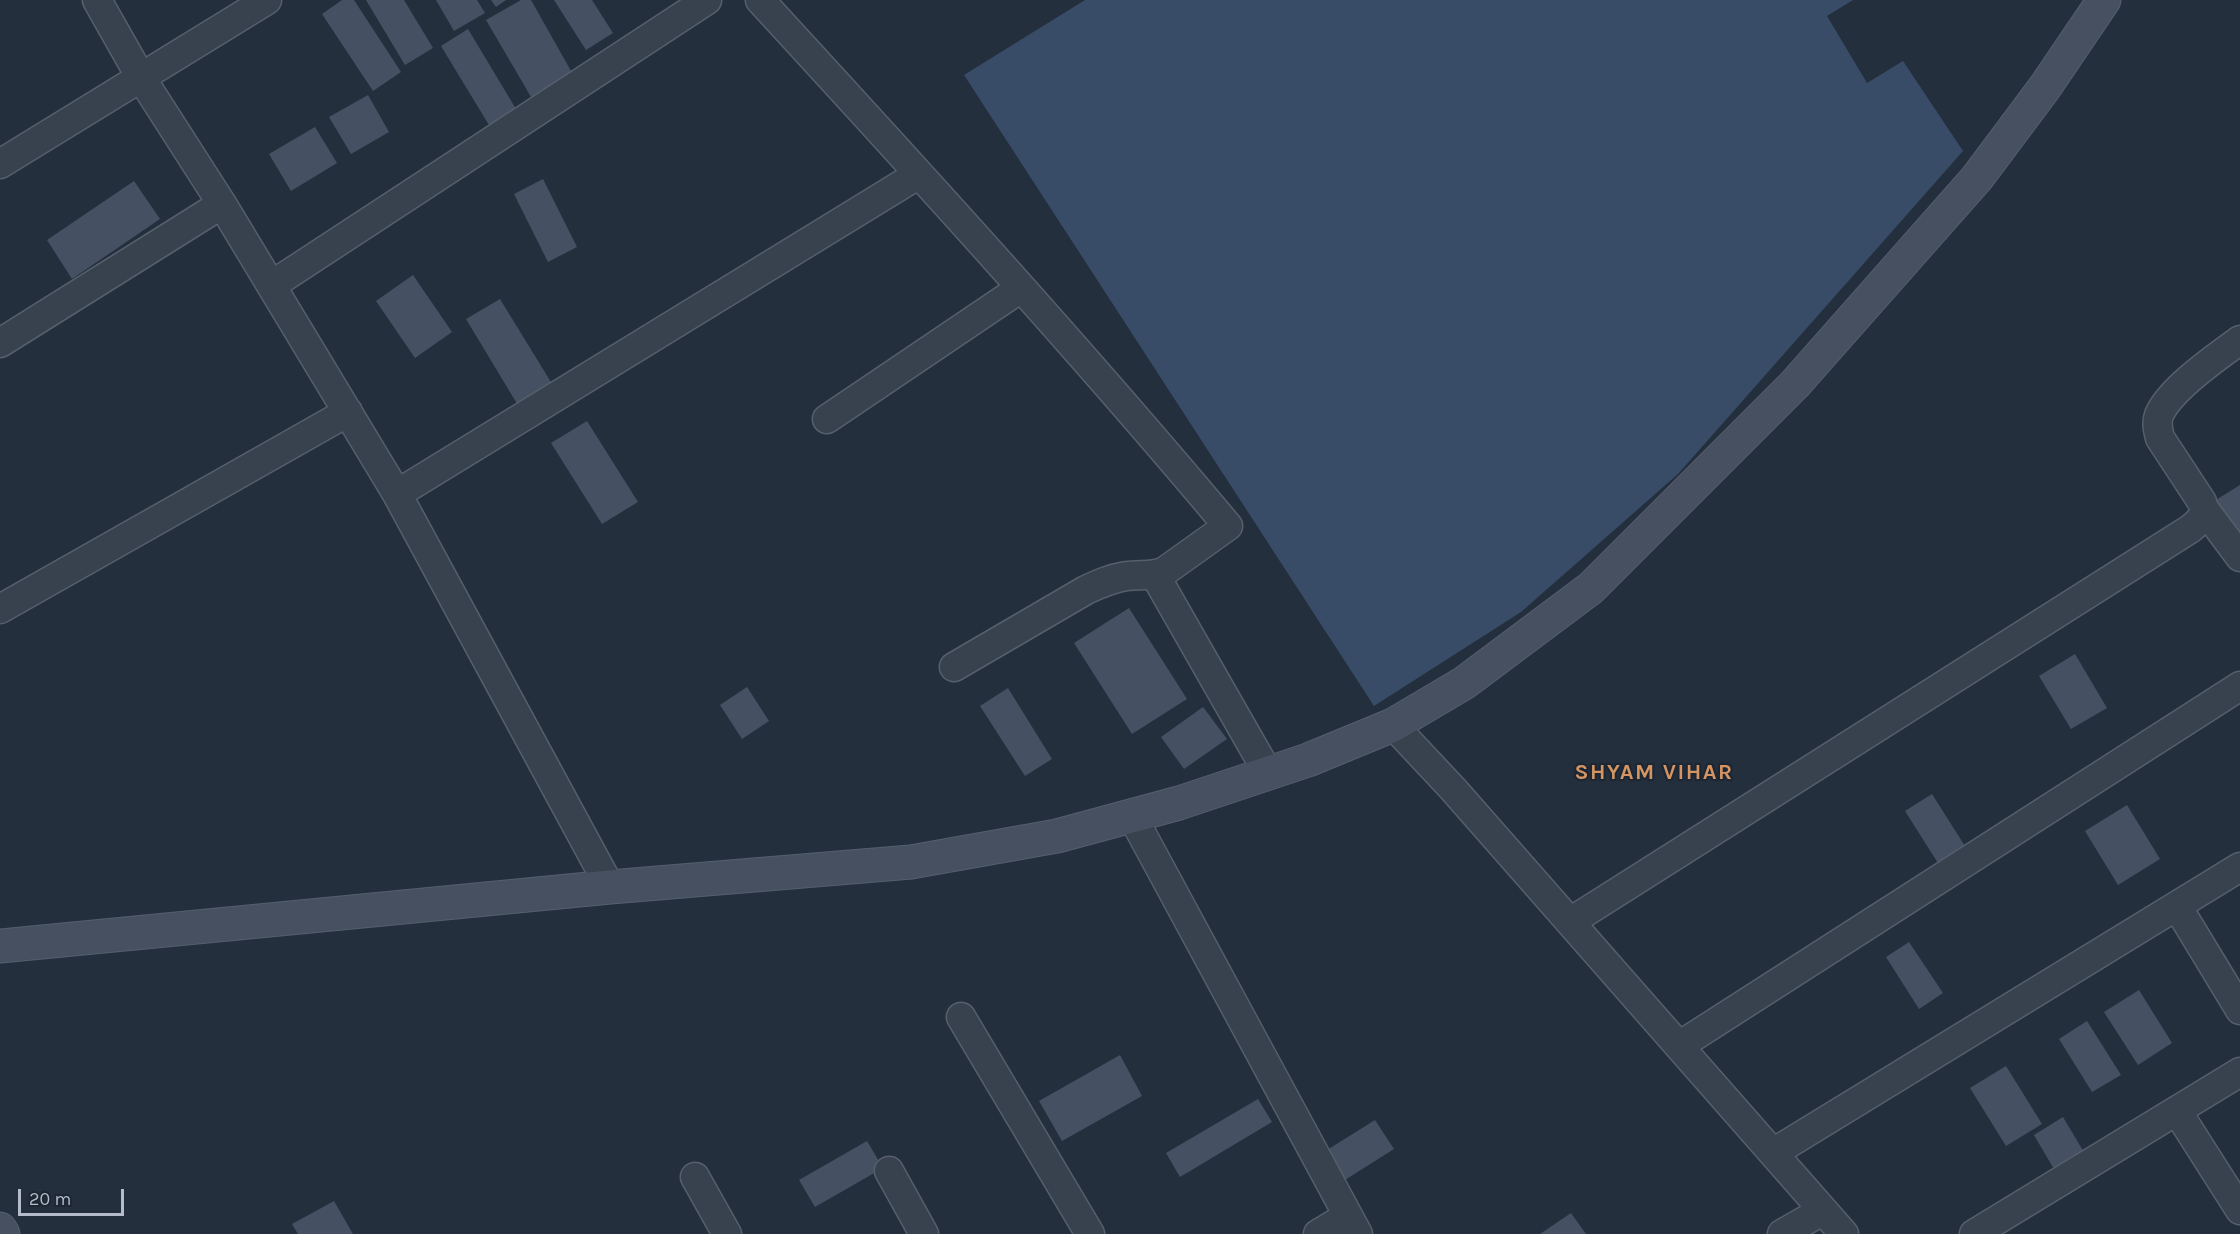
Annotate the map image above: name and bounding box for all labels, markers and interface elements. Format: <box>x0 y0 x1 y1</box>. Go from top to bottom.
district label: SHYAM VIHAR <box>1574 760 1734 786</box>
scale bar <box>21 1177 128 1215</box>
text: 20 m <box>29 1188 71 1210</box>

